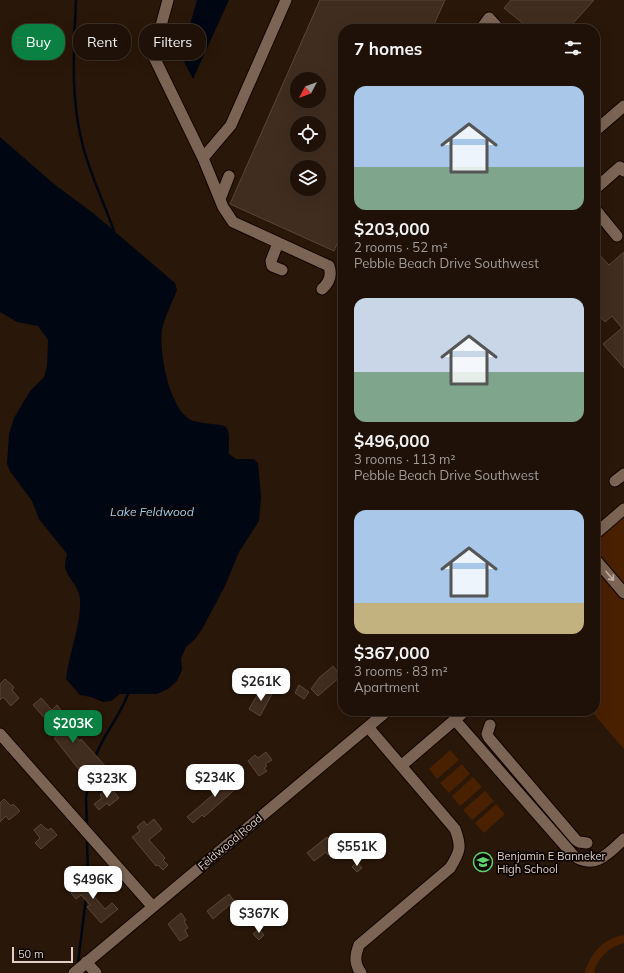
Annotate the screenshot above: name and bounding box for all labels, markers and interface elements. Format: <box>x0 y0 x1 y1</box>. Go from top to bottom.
chip: Buy <box>12 24 65 60</box>
chip: Rent <box>73 24 131 60</box>
chip: Filters <box>139 24 206 60</box>
icon: filters <box>562 37 584 59</box>
text: 7 homes <box>354 38 422 59</box>
north arrow <box>290 72 326 108</box>
map controls <box>290 72 326 196</box>
icon: home <box>433 112 505 184</box>
button: locate <box>290 116 326 152</box>
button: layers <box>290 160 326 196</box>
text: $203,000 <box>354 218 430 239</box>
text: 2 rooms · 52 m² <box>354 239 448 255</box>
text: Pebble Beach Drive Southwest <box>354 255 539 271</box>
icon: home <box>433 324 505 396</box>
text: $496,000 <box>354 430 430 451</box>
text: 3 rooms · 113 m² <box>354 451 455 467</box>
text: Pebble Beach Drive Southwest <box>354 467 539 483</box>
water label: Lake Feldwood <box>110 504 195 519</box>
icon: home <box>433 536 505 608</box>
one-way arrow <box>605 570 614 581</box>
text: $367,000 <box>354 642 430 663</box>
text: 3 rooms · 83 m² <box>354 663 448 679</box>
pin: $261K <box>233 668 289 702</box>
text: $261K <box>241 673 281 689</box>
text: Apartment <box>354 679 419 695</box>
pin: $203K <box>45 710 101 744</box>
text: $203K <box>53 715 93 731</box>
pin: $234K <box>187 764 243 798</box>
pin: $323K <box>79 765 135 799</box>
text: $234K <box>195 769 235 785</box>
text: $323K <box>87 770 127 786</box>
street label: Feldwood Road <box>195 811 265 873</box>
pin: $551K <box>329 833 385 867</box>
text: $551K <box>337 838 377 854</box>
place label: Benjamin E Banneker High School <box>497 849 606 876</box>
school or university icon: Benjamin E Banneker High School <box>472 851 494 873</box>
pin: $496K <box>65 866 121 900</box>
text: $496K <box>73 871 113 887</box>
pin: $367K <box>231 900 287 934</box>
text: $367K <box>239 905 279 921</box>
scale bar <box>12 945 73 964</box>
text: 50 m <box>18 947 44 961</box>

